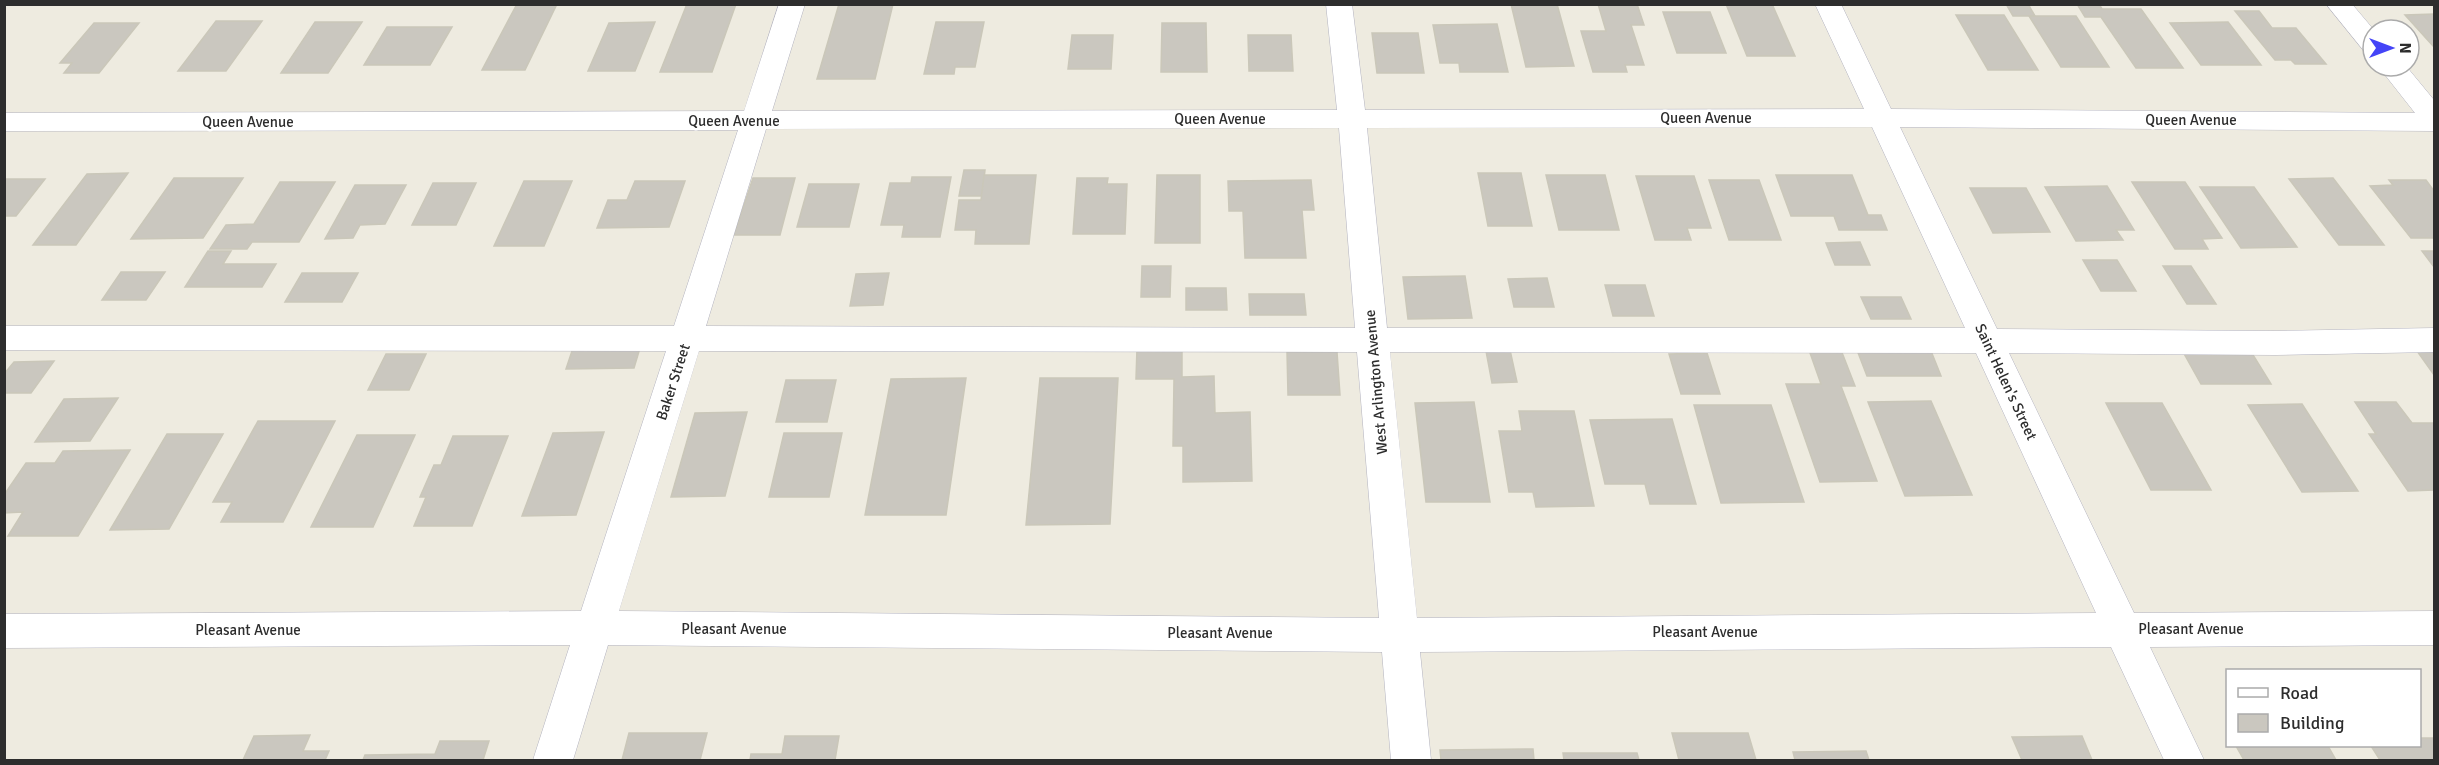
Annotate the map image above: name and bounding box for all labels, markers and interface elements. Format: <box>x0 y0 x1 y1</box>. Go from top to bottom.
north arrow <box>2361 18 2421 78</box>
text: N <box>2395 42 2415 54</box>
street label: Queen Avenue <box>1660 109 1752 127</box>
street label: Queen Avenue <box>1174 110 1266 128</box>
street label: Queen Avenue <box>2145 111 2237 129</box>
street label: Queen Avenue <box>688 112 780 130</box>
street label: Queen Avenue <box>202 113 294 131</box>
street label: West Arlington Avenue <box>1361 309 1391 455</box>
street label: Saint Helen's Street <box>1971 321 2041 443</box>
street label: Baker Street <box>652 341 694 423</box>
street label: Pleasant Avenue <box>681 620 787 638</box>
street label: Pleasant Avenue <box>2138 620 2244 638</box>
street label: Pleasant Avenue <box>195 621 301 639</box>
street label: Pleasant Avenue <box>1652 623 1758 641</box>
street label: Pleasant Avenue <box>1167 624 1273 642</box>
legend <box>2226 669 2421 747</box>
text: Road <box>2280 682 2319 704</box>
text: Building <box>2280 712 2344 734</box>

